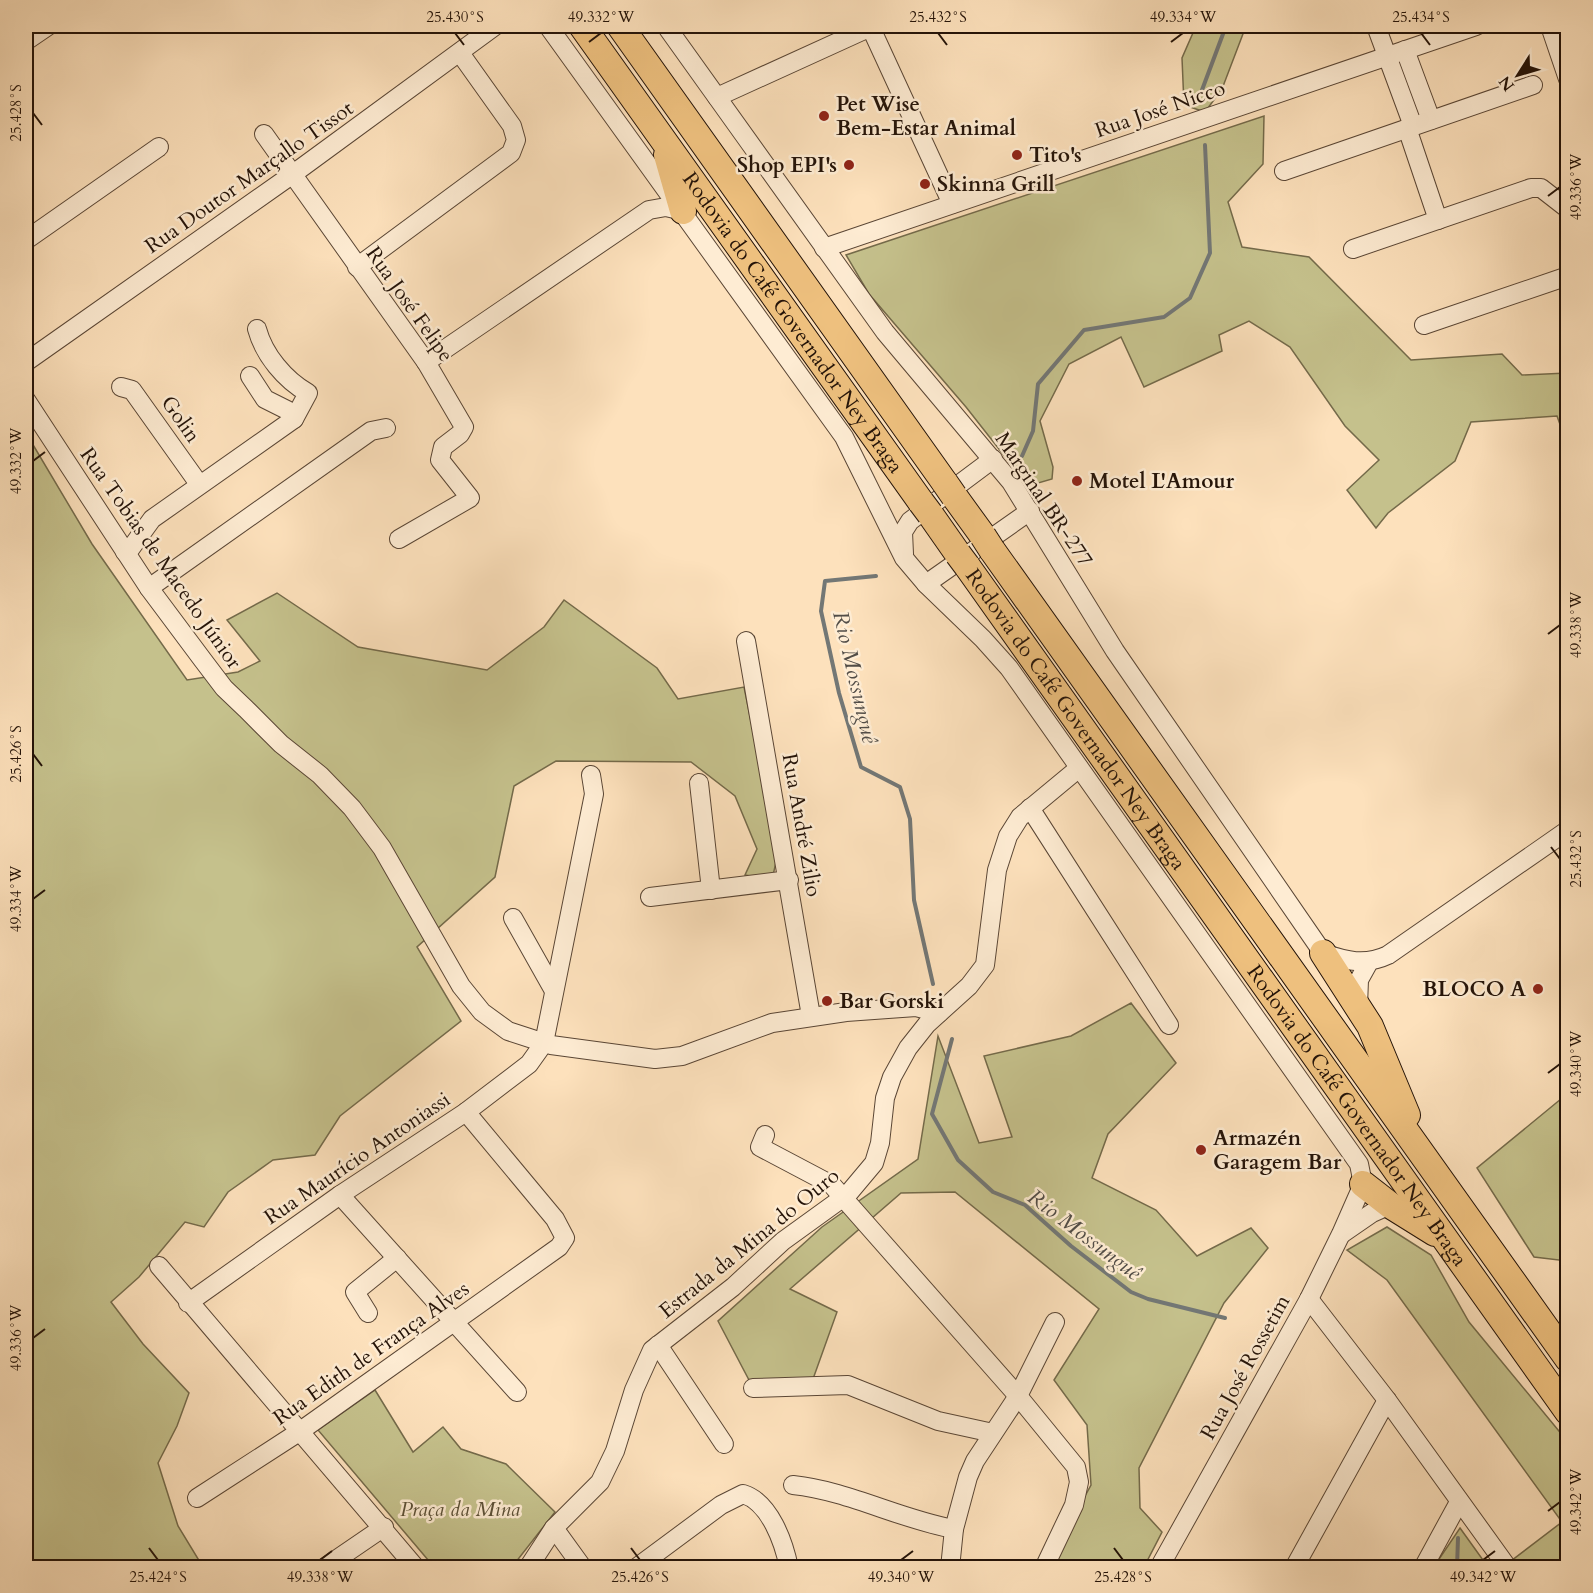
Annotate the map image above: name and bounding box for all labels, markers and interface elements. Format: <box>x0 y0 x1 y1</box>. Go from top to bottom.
text: 25.430°S <box>426 7 484 27</box>
text: 49.332°W <box>568 7 635 27</box>
text: 25.432°S <box>909 7 967 27</box>
text: 49.334°W <box>1150 7 1217 27</box>
text: 25.434°S <box>1392 7 1450 27</box>
north arrow <box>1488 45 1548 105</box>
text: N <box>1494 71 1520 96</box>
street label: Rua José Nicco <box>1091 74 1229 145</box>
text: 25.428°S <box>6 84 26 142</box>
place label: Pet Wise Bem-Estar Animal <box>836 90 1016 143</box>
street label: Rua Doutor Marçallo Tissot <box>139 94 360 260</box>
marker: Pet Wise Bem-Estar Animal <box>817 109 831 123</box>
place label: Tito's <box>1029 141 1082 170</box>
marker: Tito's <box>1010 148 1024 162</box>
place label: Shop EPI's <box>737 151 837 180</box>
text: 49.336°W <box>1566 153 1586 220</box>
marker: Shop EPI's <box>842 158 856 172</box>
street label: Rodovia do Café Governador Ney Braga <box>676 166 910 479</box>
place label: Skinna Grill <box>937 170 1055 199</box>
marker: Skinna Grill <box>918 177 932 191</box>
street label: Rua José Felipe <box>359 241 460 368</box>
street label: Golin <box>154 390 207 449</box>
street label: Marginal BR-277 <box>988 426 1100 573</box>
text: 49.332°W <box>6 427 26 494</box>
street label: Rua Tobias de Macedo Júnior <box>73 442 248 675</box>
place label: Motel L'Amour <box>1089 467 1235 496</box>
marker: Motel L'Amour <box>1070 474 1084 488</box>
street label: Rodovia do Café Governador Ney Braga <box>958 563 1193 876</box>
text: 49.338°W <box>1566 591 1586 658</box>
water label: Rio Mossunguê <box>825 608 885 747</box>
text: 25.426°S <box>6 725 26 783</box>
street label: Rua André Zilio <box>775 751 828 899</box>
text: 25.432°S <box>1566 830 1586 888</box>
text: 49.334°W <box>6 865 26 932</box>
street label: Rodovia do Café Governador Ney Braga <box>1240 959 1474 1272</box>
place label: BLOCO A <box>1422 975 1526 1004</box>
marker: BLOCO A <box>1531 982 1545 996</box>
place label: Bar Gorski <box>839 987 944 1016</box>
marker: Bar Gorski <box>820 994 834 1008</box>
text: 49.340°W <box>1566 1030 1586 1097</box>
street label: Rua Maurício Antoniassi <box>258 1085 456 1232</box>
place label: Armazén Garagem Bar <box>1213 1124 1342 1177</box>
marker: Armazén Garagem Bar <box>1194 1143 1208 1157</box>
street label: Estrada da Mina do Ouro <box>653 1162 846 1325</box>
water label: Rio Mossunguê <box>1021 1182 1148 1288</box>
street label: Rua Edith de França Alves <box>267 1275 475 1432</box>
street label: Rua José Rossetim <box>1194 1289 1297 1445</box>
text: 49.336°W <box>6 1304 26 1371</box>
text: 49.342°W <box>1566 1468 1586 1535</box>
park label: Praça da Mina <box>400 1495 520 1524</box>
text: 25.424°S <box>129 1567 187 1587</box>
text: 49.338°W <box>287 1567 354 1587</box>
text: 25.426°S <box>611 1567 669 1587</box>
text: 49.340°W <box>868 1567 935 1587</box>
text: 25.428°S <box>1094 1567 1152 1587</box>
text: 49.342°W <box>1450 1567 1517 1587</box>

